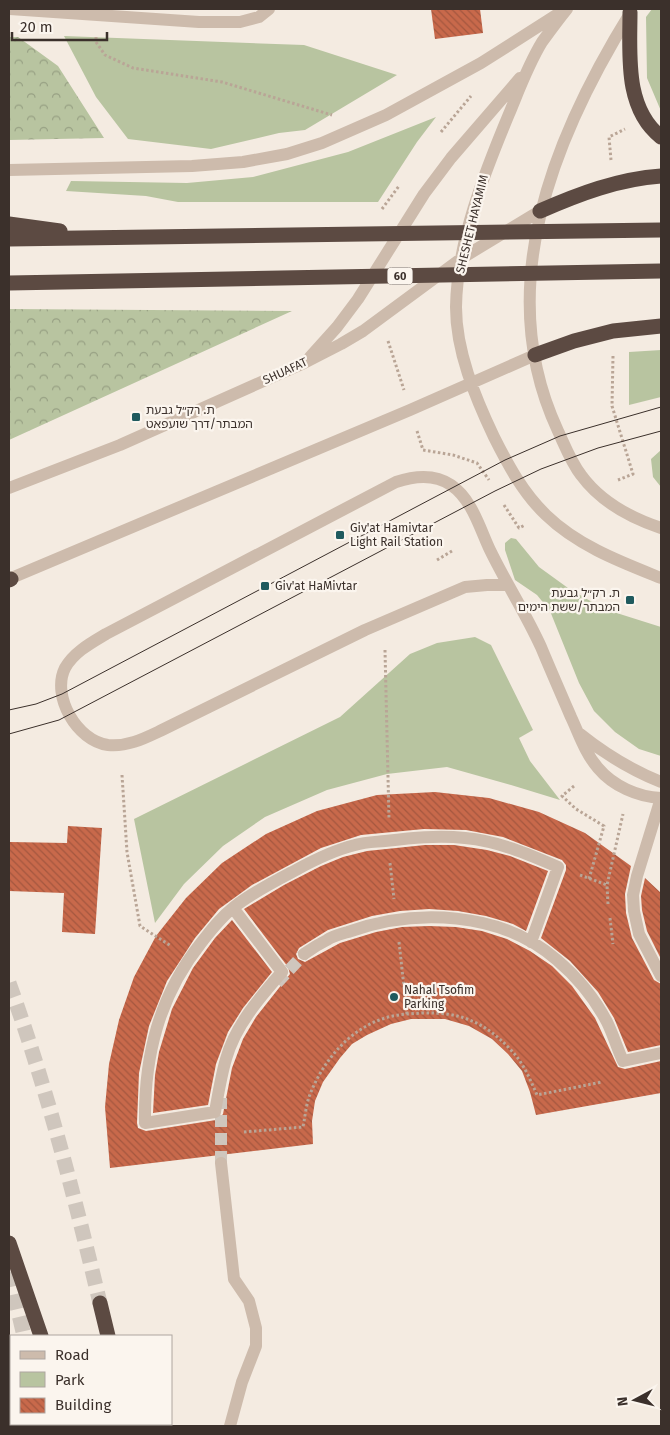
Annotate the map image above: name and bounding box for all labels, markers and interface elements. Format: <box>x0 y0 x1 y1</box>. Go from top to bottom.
scale bar <box>12 10 108 42</box>
text: 20 m <box>20 18 53 36</box>
street label: SHESHET HAYAMIM <box>453 173 491 275</box>
road number: 60 <box>388 268 412 284</box>
street label: SHUAFAT <box>261 354 310 387</box>
place label: ת. רק״ל גבעת המבתר/דרך שועפאט <box>146 403 253 431</box>
marker: ת. רק״ל גבעת המבתר/דרך שועפאט <box>130 411 142 423</box>
place label: Giv'at Hamivtar Light Rail Station <box>350 521 443 549</box>
marker: Giv'at Hamivtar Light Rail Station <box>334 529 346 541</box>
place label: Giv'at HaMivtar <box>275 579 357 593</box>
marker: Giv'at HaMivtar <box>259 580 271 592</box>
place label: ת. רק״ל גבעת המבתר/ששת הימים <box>518 586 620 614</box>
marker: ת. רק״ל גבעת המבתר/ששת הימים <box>624 594 636 606</box>
place label: Nahal Tsofim Parking <box>404 983 474 1011</box>
marker: Nahal Tsofim Parking <box>388 991 400 1003</box>
legend <box>10 1335 172 1425</box>
text: Road <box>55 1346 90 1364</box>
text: Park <box>55 1371 85 1389</box>
north arrow <box>610 1375 660 1425</box>
text: Building <box>55 1396 111 1414</box>
text: N <box>614 1396 632 1407</box>

